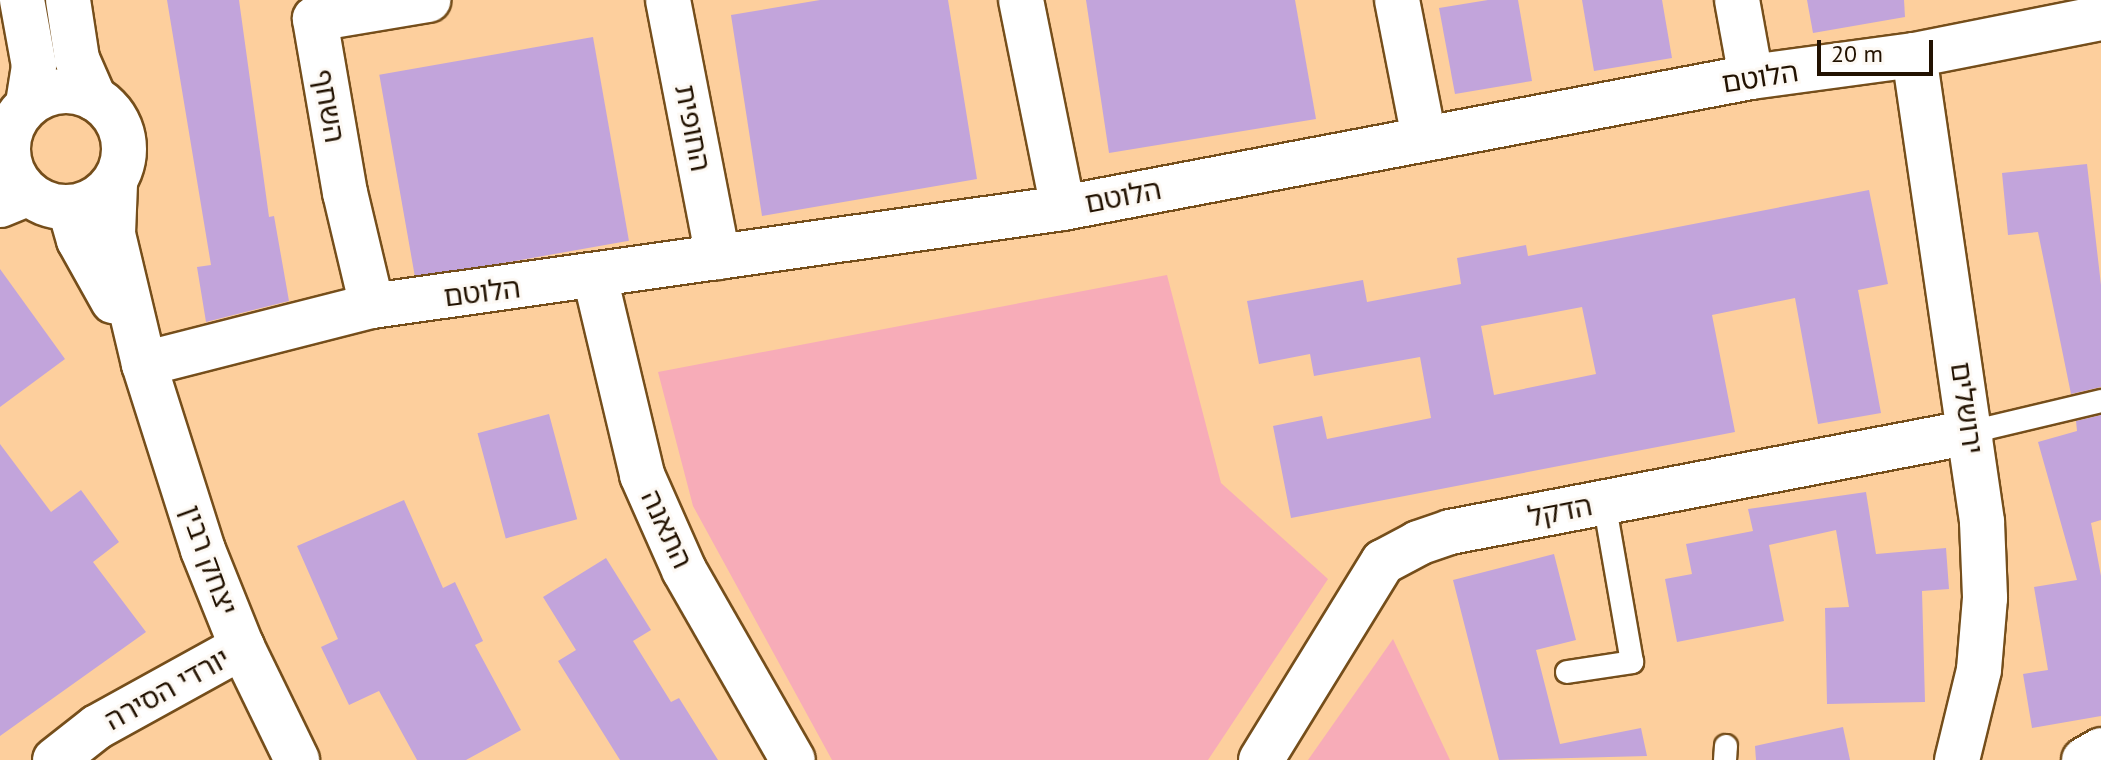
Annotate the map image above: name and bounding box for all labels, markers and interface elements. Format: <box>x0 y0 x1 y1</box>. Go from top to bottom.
scale bar <box>1821 24 1937 74</box>
text: 20 m <box>1831 38 1883 69</box>
street label: הלוטם <box>1719 54 1801 100</box>
street label: השחף <box>306 67 352 145</box>
street label: החופית <box>668 82 718 174</box>
street label: הלוטם <box>1082 172 1164 220</box>
street label: הלוטם <box>442 271 522 313</box>
street label: ירושלים <box>1944 360 1990 456</box>
street label: התאנה <box>634 484 700 574</box>
street label: הדקל <box>1525 488 1595 534</box>
street label: יצחק רבין <box>174 500 244 620</box>
street label: יורדי הסירה <box>99 641 235 737</box>

